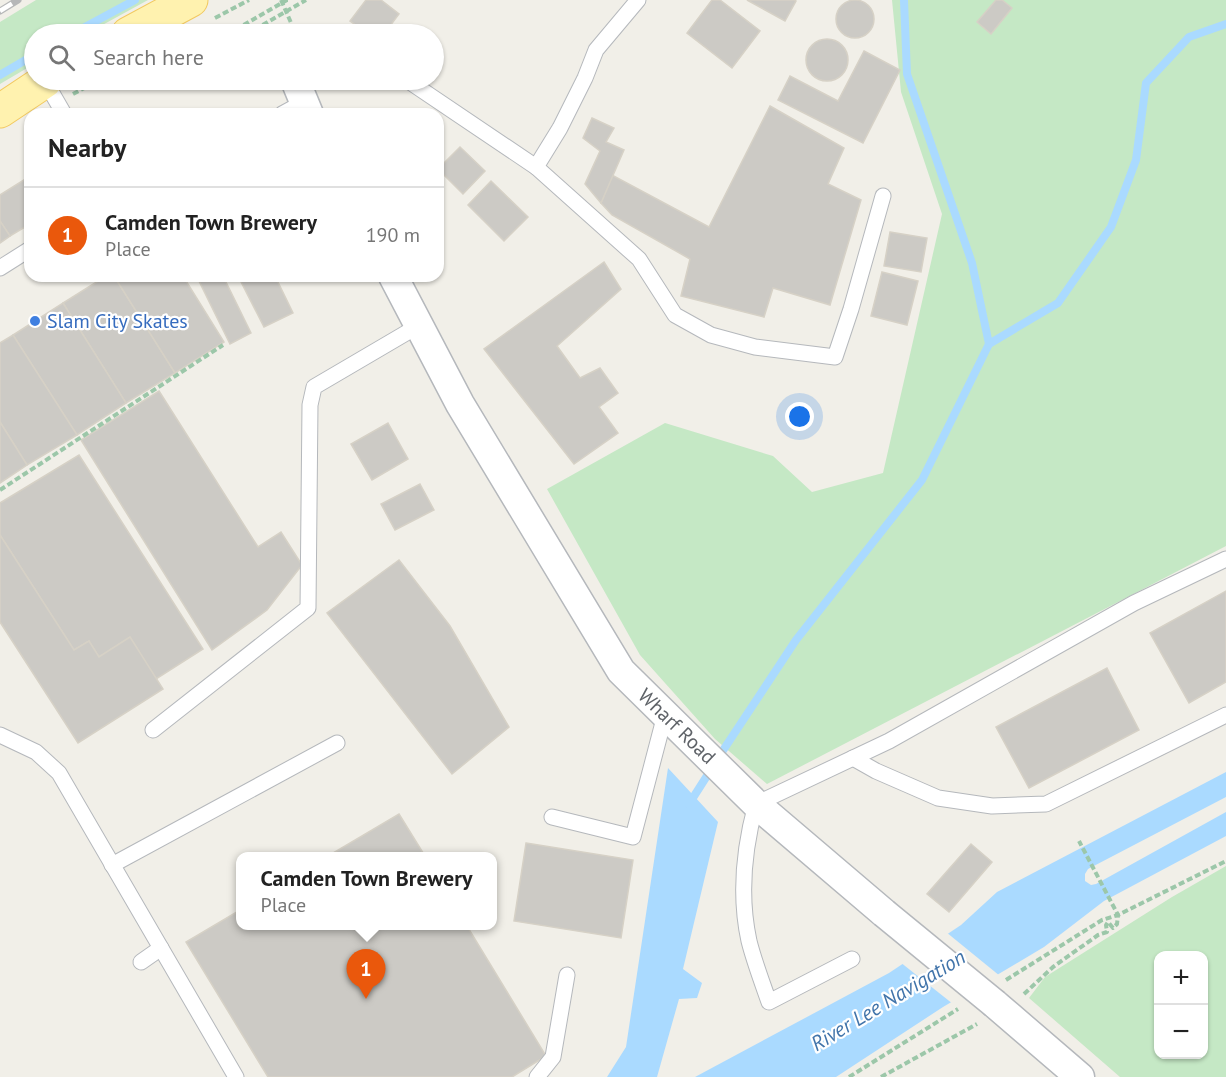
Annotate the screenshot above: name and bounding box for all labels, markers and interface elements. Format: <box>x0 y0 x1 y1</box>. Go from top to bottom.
search box <box>24 24 444 90</box>
icon: search <box>45 41 78 74</box>
text: Search here <box>93 43 204 71</box>
text: Nearby <box>48 131 126 164</box>
text: Camden Town Brewery <box>105 208 317 236</box>
text: 1 <box>62 222 73 248</box>
text: 190 m <box>366 222 420 248</box>
text: Place <box>105 236 151 262</box>
place label: Slam City Skates <box>47 308 188 334</box>
marker: Slam City Skates <box>28 314 42 328</box>
your location <box>785 402 814 431</box>
street label: Wharf Road <box>633 683 721 769</box>
popup <box>236 852 497 930</box>
text: Camden Town Brewery <box>260 864 473 892</box>
text: Place <box>260 892 306 918</box>
water label: River Lee Navigation <box>806 943 970 1057</box>
pin: 1 <box>346 950 386 999</box>
map controls <box>1154 951 1208 1059</box>
button: + <box>1154 951 1208 1005</box>
button: − <box>1154 1005 1208 1059</box>

